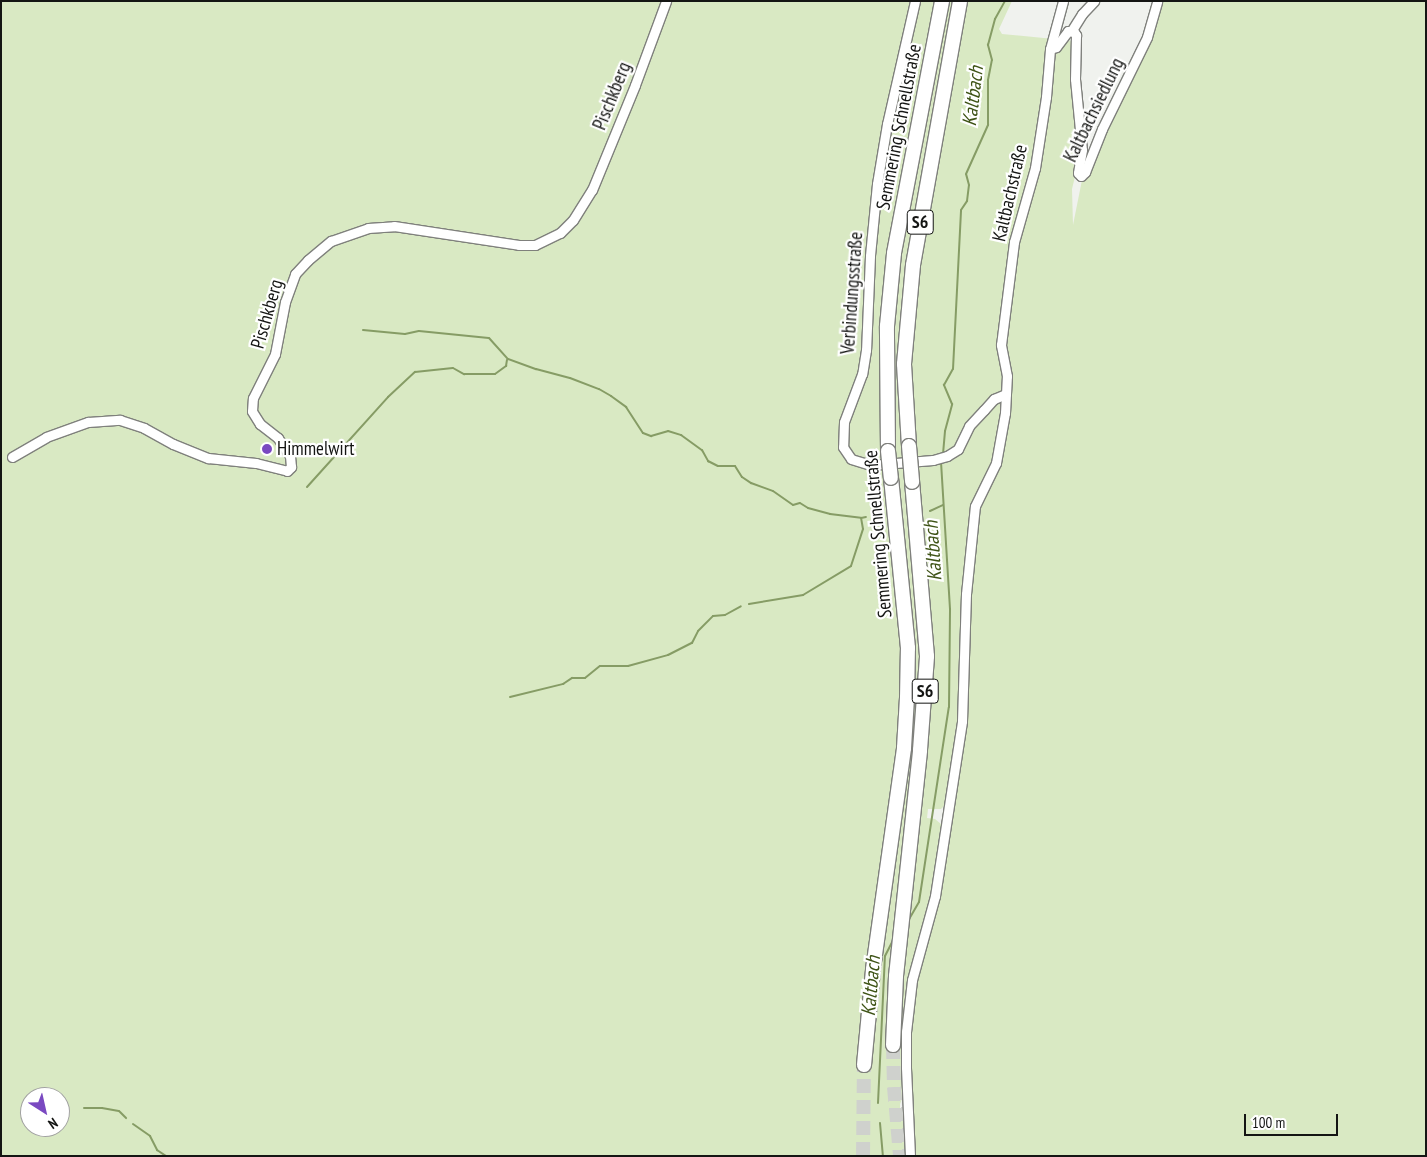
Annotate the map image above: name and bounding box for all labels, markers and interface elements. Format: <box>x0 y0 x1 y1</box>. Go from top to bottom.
street label: Semmering Schnellstraße <box>872 42 926 212</box>
street label: Kaltbachsiedlung <box>1059 54 1129 166</box>
street label: Pischkberg <box>588 59 636 133</box>
water label: Kaltbach <box>957 65 989 127</box>
street label: Kaltbachstraße <box>988 142 1032 244</box>
road number: S6 <box>906 206 934 238</box>
street label: Verbindungsstraße <box>836 231 868 355</box>
street label: Pischkberg <box>246 277 288 351</box>
place label: Himmelwirt <box>277 438 355 460</box>
marker: Himmelwirt <box>261 443 273 455</box>
street label: Semmering Schnellstraße <box>859 449 897 619</box>
water label: Kaltbach <box>919 520 947 582</box>
road number: S6 <box>911 676 939 706</box>
water label: Kaltbach <box>856 955 886 1017</box>
north arrow <box>20 1087 70 1137</box>
scale bar <box>1247 1104 1341 1136</box>
text: 100 m <box>1252 1113 1285 1132</box>
text: N <box>45 1114 61 1133</box>

